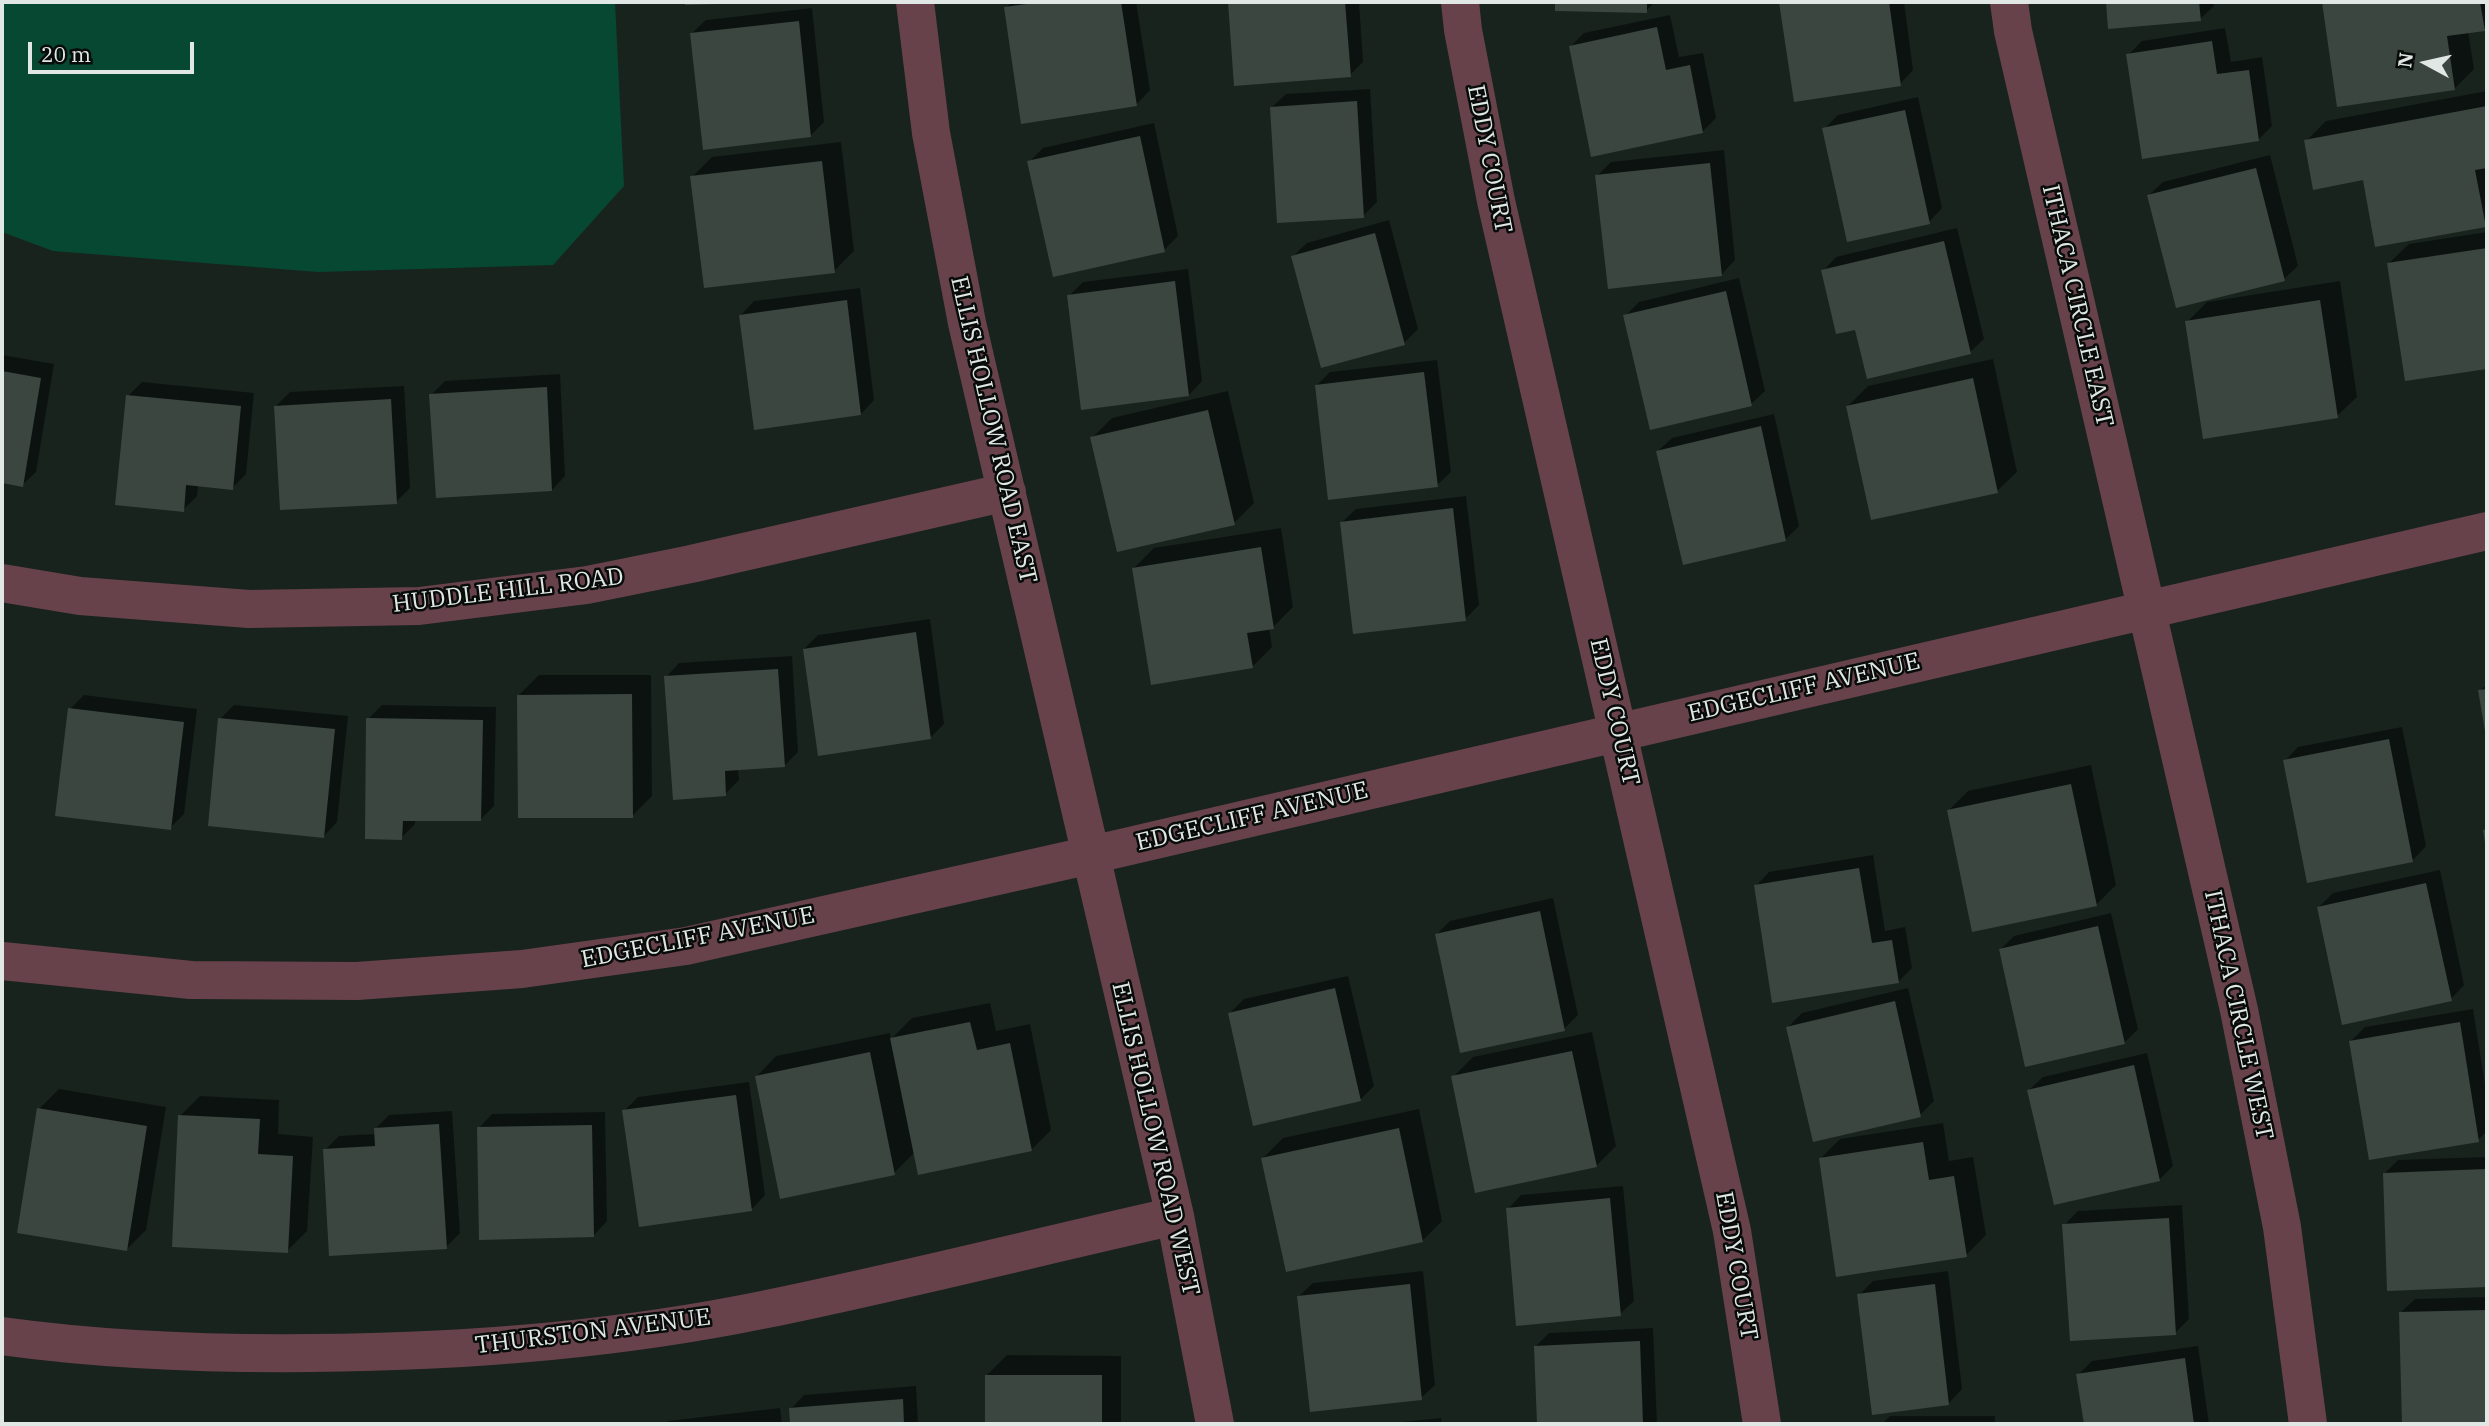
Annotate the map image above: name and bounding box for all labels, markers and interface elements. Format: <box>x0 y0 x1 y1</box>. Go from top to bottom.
scale bar <box>32 28 198 72</box>
north arrow <box>2391 28 2461 98</box>
text: 20 m <box>41 40 91 68</box>
text: N <box>2392 51 2418 69</box>
street label: EDDY COURT <box>1460 82 1518 236</box>
street label: ITHACA CIRCLE EAST <box>2035 182 2119 430</box>
street label: ELLIS HOLLOW ROAD EAST <box>944 274 1042 586</box>
street label: HUDDLE HILL ROAD <box>391 563 625 619</box>
street label: EDDY COURT <box>1583 635 1645 789</box>
street label: EDGECLIFF AVENUE <box>1685 647 1923 729</box>
street label: EDGECLIFF AVENUE <box>1133 776 1371 858</box>
street label: ITHACA CIRCLE WEST <box>2197 888 2279 1142</box>
street label: EDGECLIFF AVENUE <box>579 901 817 975</box>
street label: ELLIS HOLLOW ROAD WEST <box>1105 979 1205 1299</box>
street label: EDDY COURT <box>1709 1189 1763 1343</box>
street label: THURSTON AVENUE <box>473 1303 713 1361</box>

